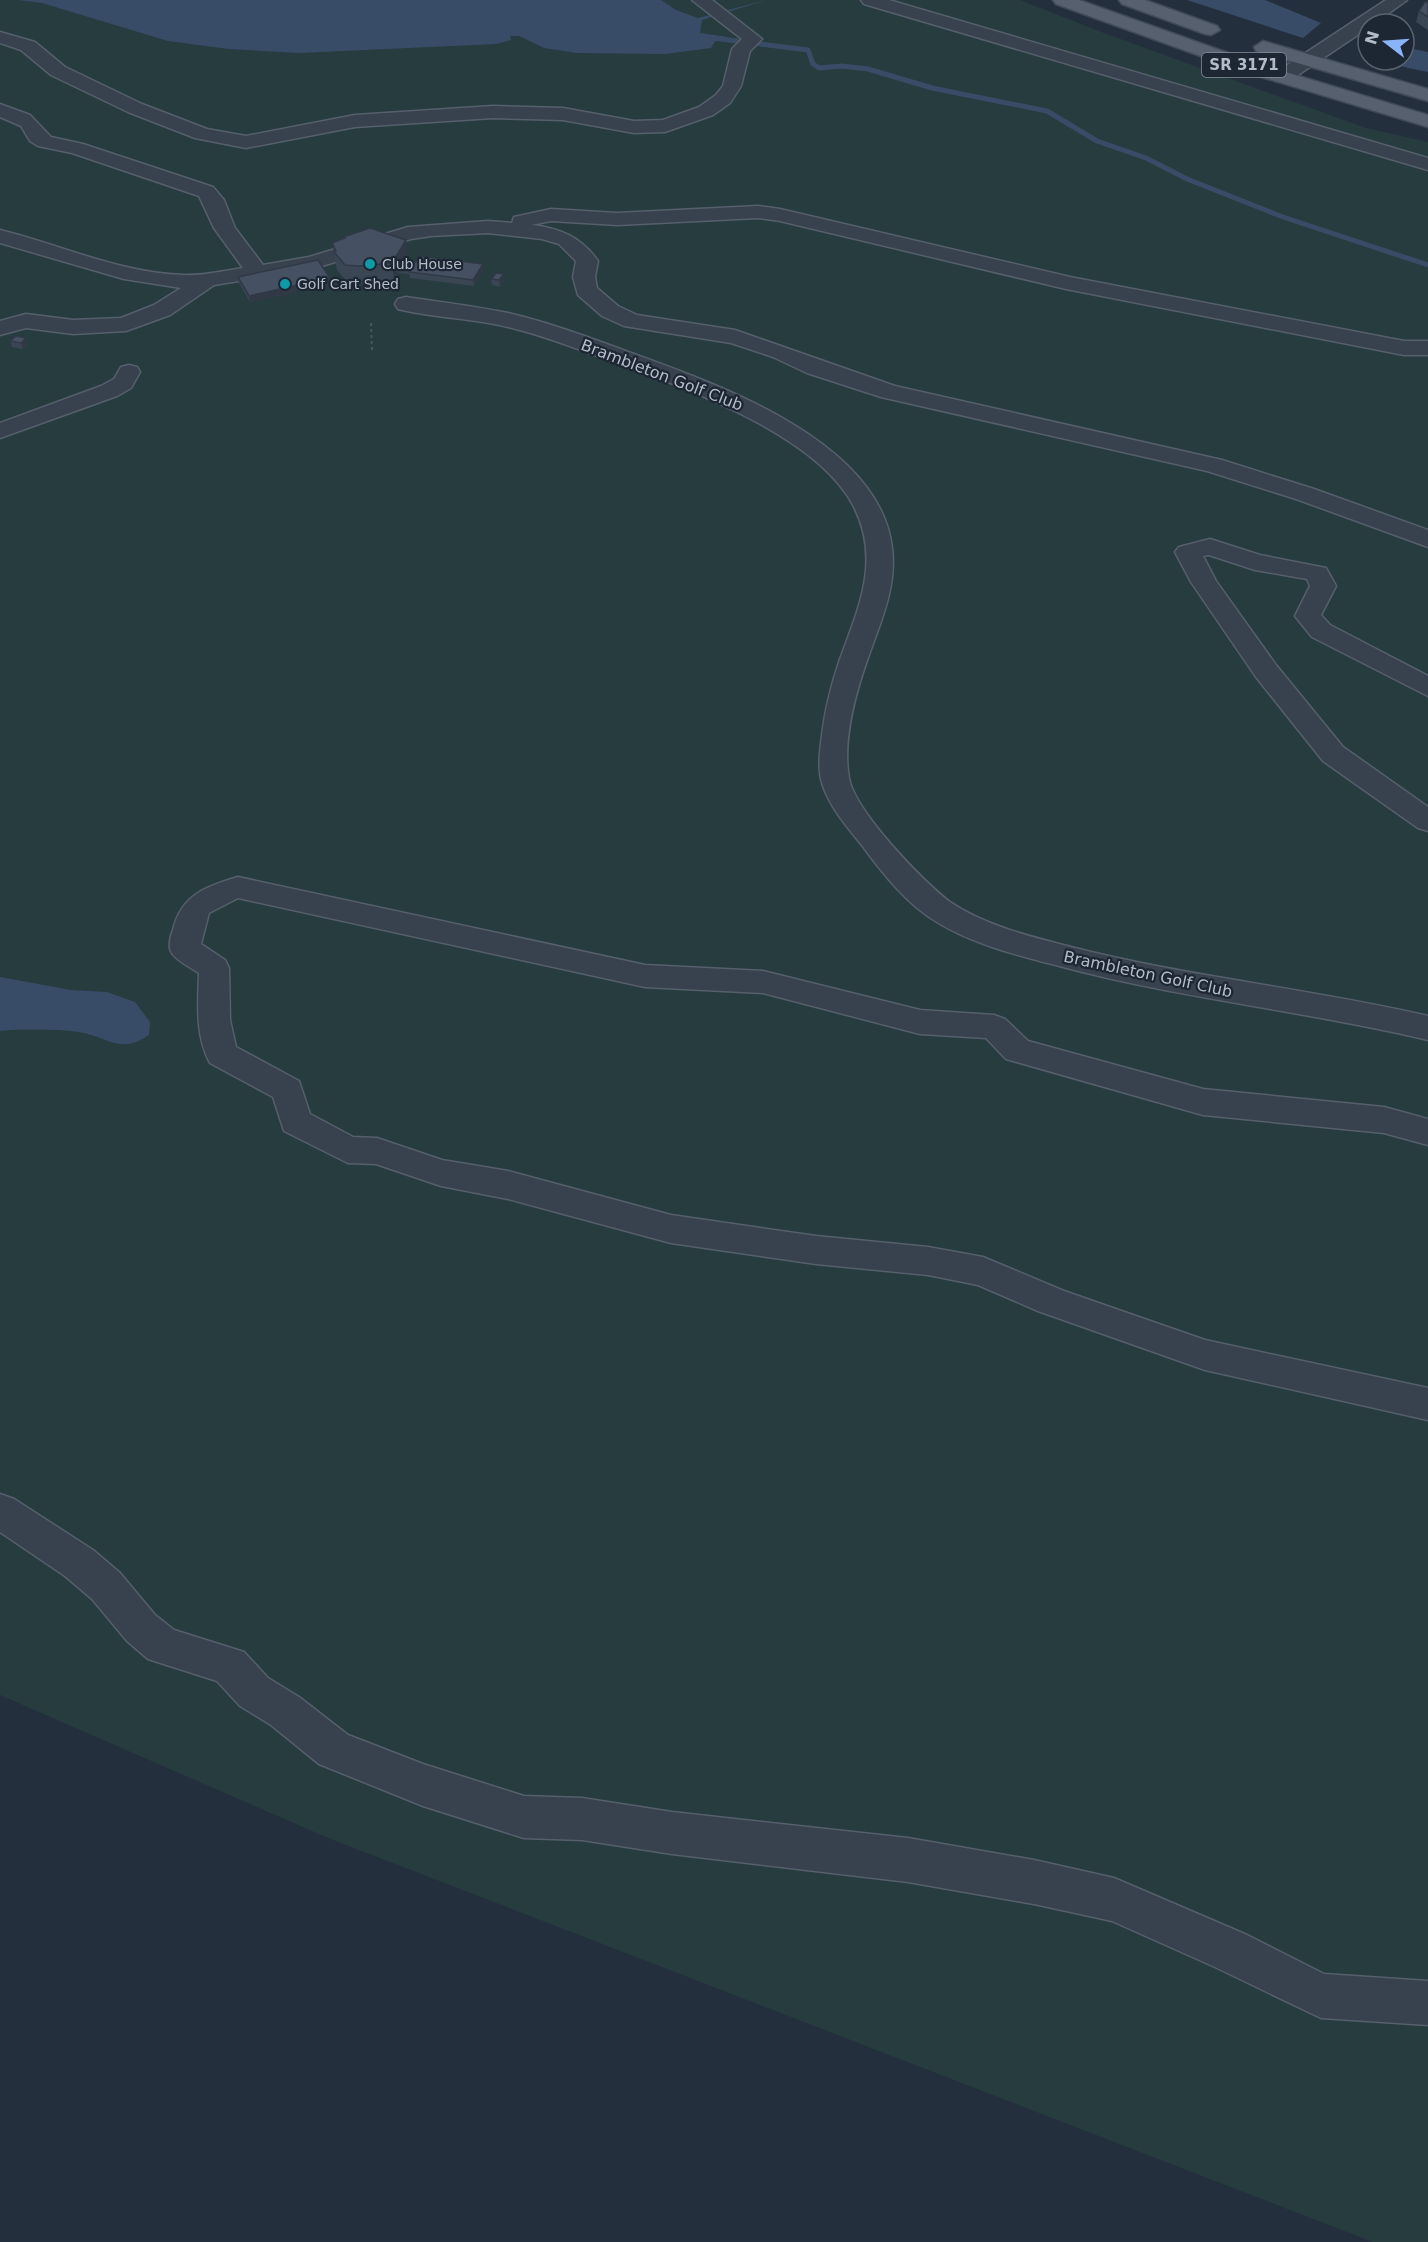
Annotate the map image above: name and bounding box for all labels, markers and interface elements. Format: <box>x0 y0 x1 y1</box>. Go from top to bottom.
north arrow <box>1356 12 1416 72</box>
text: N <box>1361 29 1383 47</box>
road number: SR 3171 <box>1202 53 1286 77</box>
place label: Club House <box>382 256 462 272</box>
marker: Club House <box>363 257 377 271</box>
place label: Golf Cart Shed <box>297 276 399 292</box>
marker: Golf Cart Shed <box>278 277 292 291</box>
street label: Brambleton Golf Club <box>578 335 746 415</box>
street label: Brambleton Golf Club <box>1062 947 1234 1001</box>

